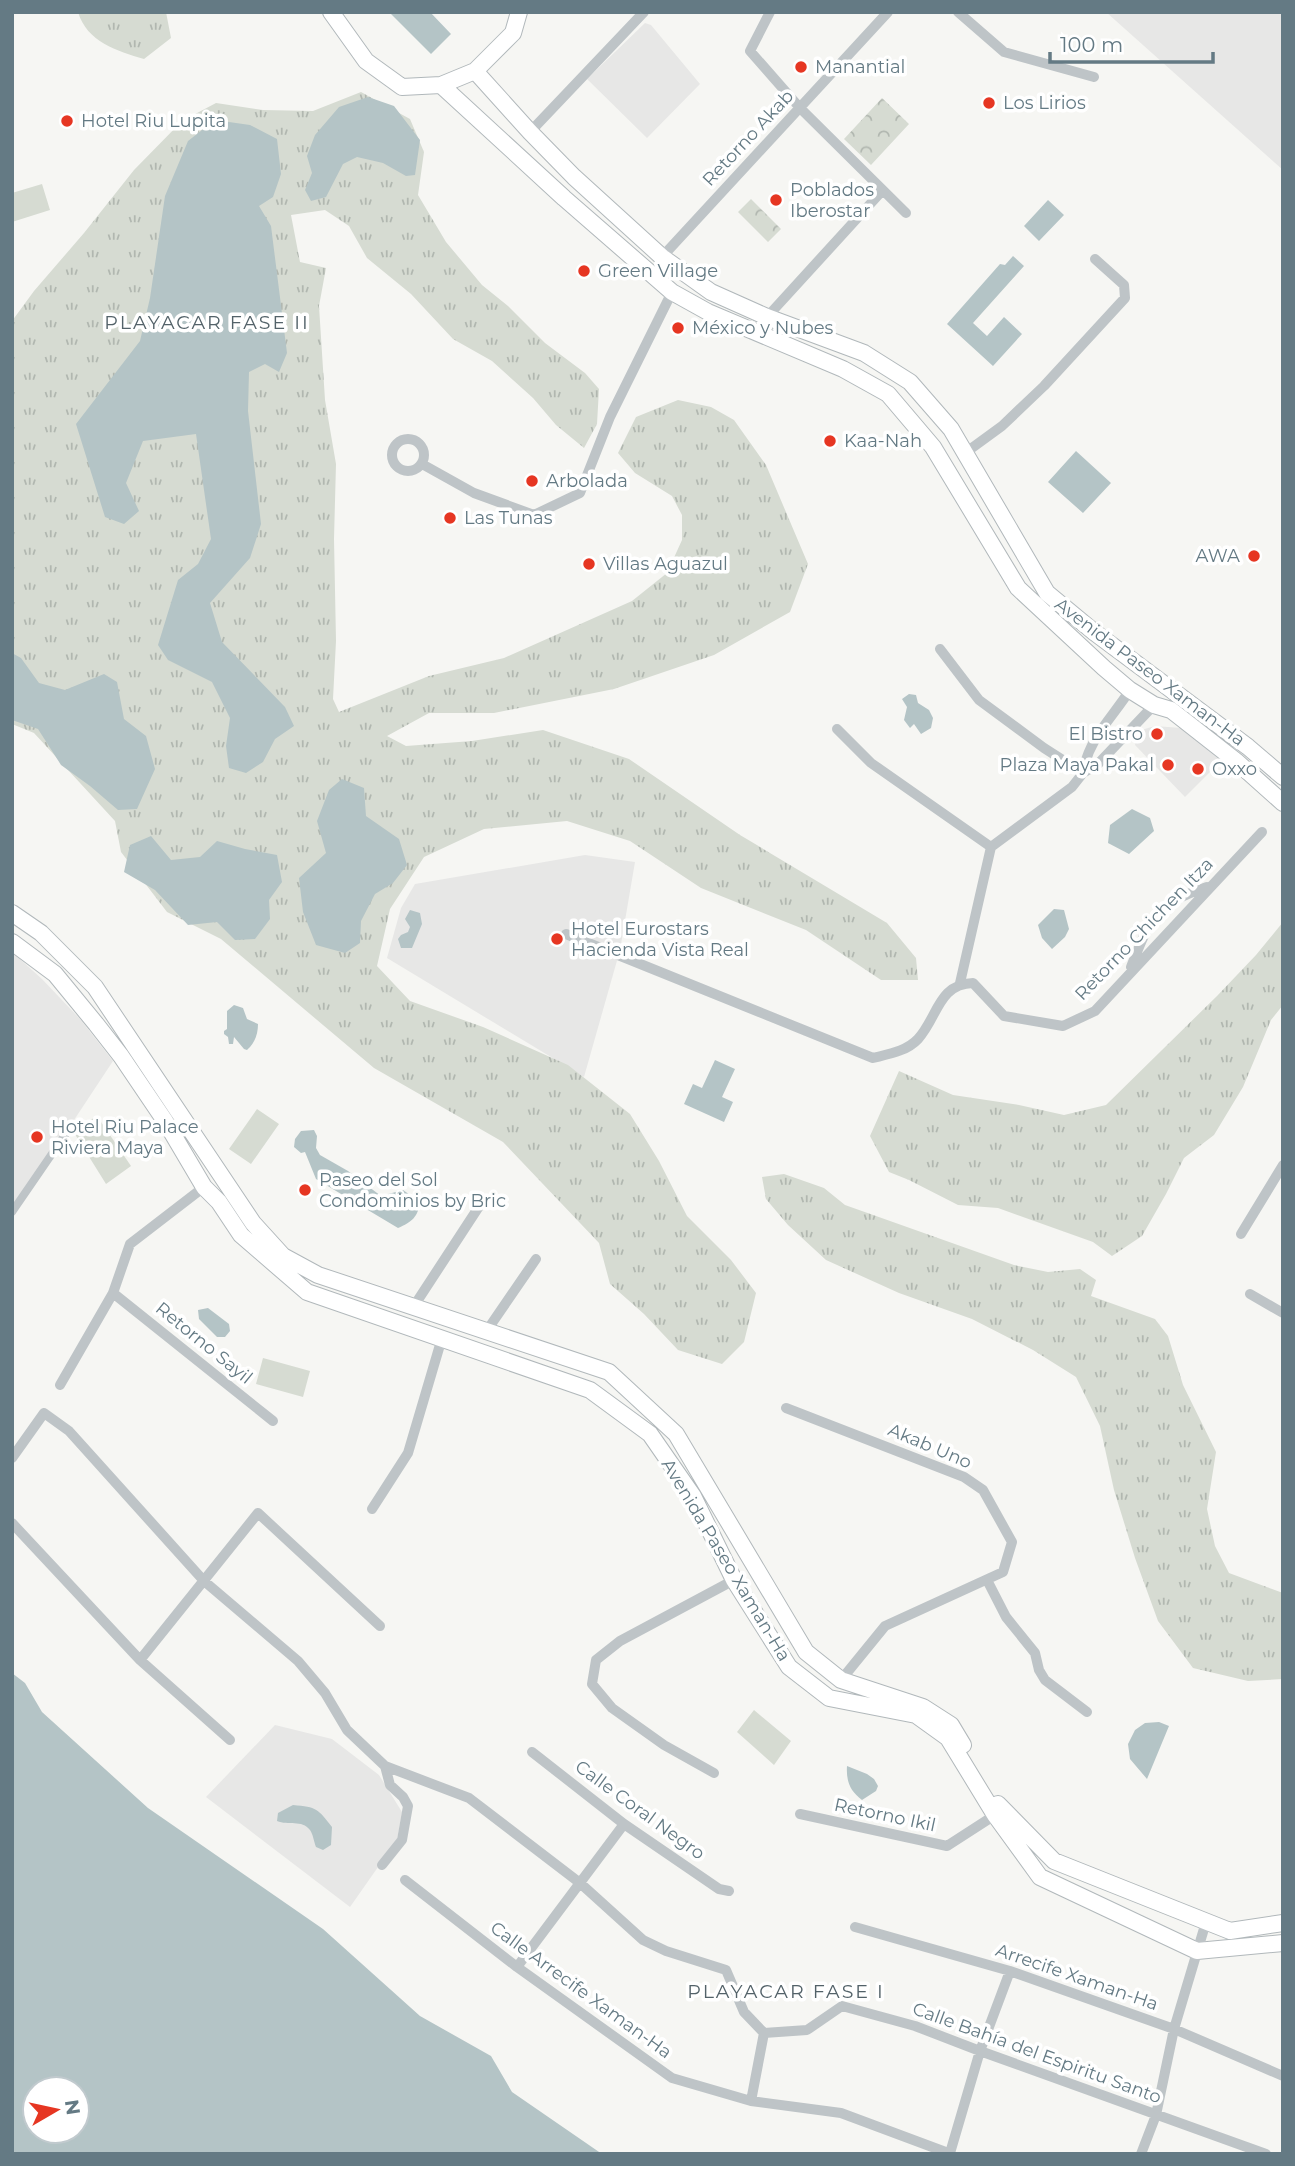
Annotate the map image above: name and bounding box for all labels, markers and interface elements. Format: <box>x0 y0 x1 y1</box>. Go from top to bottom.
scale bar <box>1050 21 1213 65</box>
text: 100 m <box>1060 32 1123 57</box>
place label: Manantial <box>815 56 905 78</box>
marker: Manantial <box>793 59 809 75</box>
street label: Retorno Akab <box>698 85 798 191</box>
place label: Los Lirios <box>1003 92 1086 114</box>
marker: Los Lirios <box>981 95 997 111</box>
place label: Hotel Riu Lupita <box>81 110 226 132</box>
marker: Hotel Riu Lupita <box>59 113 75 129</box>
place label: Poblados Iberostar <box>790 179 874 222</box>
marker: Poblados Iberostar <box>768 192 784 208</box>
place label: Green Village <box>598 260 718 282</box>
marker: Green Village <box>576 263 592 279</box>
district label: PLAYACAR FASE II <box>104 311 310 334</box>
place label: México y Nubes <box>692 317 833 339</box>
marker: México y Nubes <box>670 320 686 336</box>
place label: Kaa-Nah <box>844 430 922 452</box>
marker: Kaa-Nah <box>822 433 838 449</box>
place label: Arbolada <box>546 470 628 492</box>
marker: Arbolada <box>524 473 540 489</box>
place label: Las Tunas <box>464 507 553 529</box>
marker: Las Tunas <box>442 510 458 526</box>
place label: AWA <box>1195 545 1240 567</box>
marker: AWA <box>1246 548 1262 564</box>
place label: Villas Aguazul <box>603 553 728 575</box>
marker: Villas Aguazul <box>581 556 597 572</box>
street label: Avenida Paseo Xaman-Ha <box>1051 593 1249 751</box>
place label: El Bistro <box>1069 723 1143 745</box>
marker: El Bistro <box>1149 726 1165 742</box>
place label: Plaza Maya Pakal <box>1000 754 1154 776</box>
marker: Plaza Maya Pakal <box>1160 757 1176 773</box>
place label: Oxxo <box>1212 758 1257 780</box>
marker: Oxxo <box>1190 761 1206 777</box>
street label: Retorno Chichen Itza <box>1070 853 1218 1005</box>
place label: Hotel Eurostars Hacienda Vista Real <box>571 918 749 961</box>
marker: Hotel Eurostars Hacienda Vista Real <box>549 931 565 947</box>
place label: Hotel Riu Palace Riviera Maya <box>51 1116 199 1159</box>
marker: Hotel Riu Palace Riviera Maya <box>29 1129 45 1145</box>
place label: Paseo del Sol Condominios by Bric <box>319 1169 506 1212</box>
marker: Paseo del Sol Condominios by Bric <box>297 1182 313 1198</box>
street label: Retorno Sayil <box>151 1297 257 1389</box>
street label: Akab Uno <box>885 1419 975 1473</box>
street label: Avenida Paseo Xaman-Ha <box>657 1455 795 1665</box>
street label: Calle Coral Negro <box>571 1756 709 1864</box>
street label: Retorno Ikil <box>832 1794 938 1836</box>
street label: Calle Arrecife Xaman-Ha <box>486 1917 676 2063</box>
street label: Arrecife Xaman-Ha <box>993 1939 1161 2015</box>
district label: PLAYACAR FASE I <box>687 1980 885 2003</box>
street label: Calle Bahía del Espiritu Santo <box>909 1998 1165 2108</box>
north arrow <box>21 2075 91 2145</box>
text: N <box>60 2098 85 2117</box>

